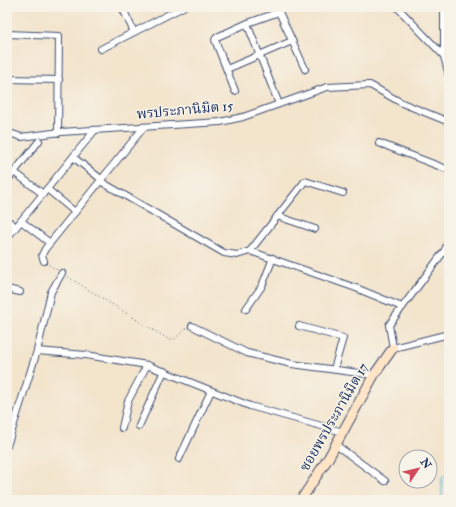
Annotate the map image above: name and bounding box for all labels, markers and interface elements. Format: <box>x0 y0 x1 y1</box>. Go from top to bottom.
street label: พรประภานิมิต 15 <box>136 97 235 123</box>
street label: ซอยพรประภานิมิต 17 <box>296 359 372 474</box>
north arrow <box>398 449 438 489</box>
text: N <box>417 455 435 472</box>

